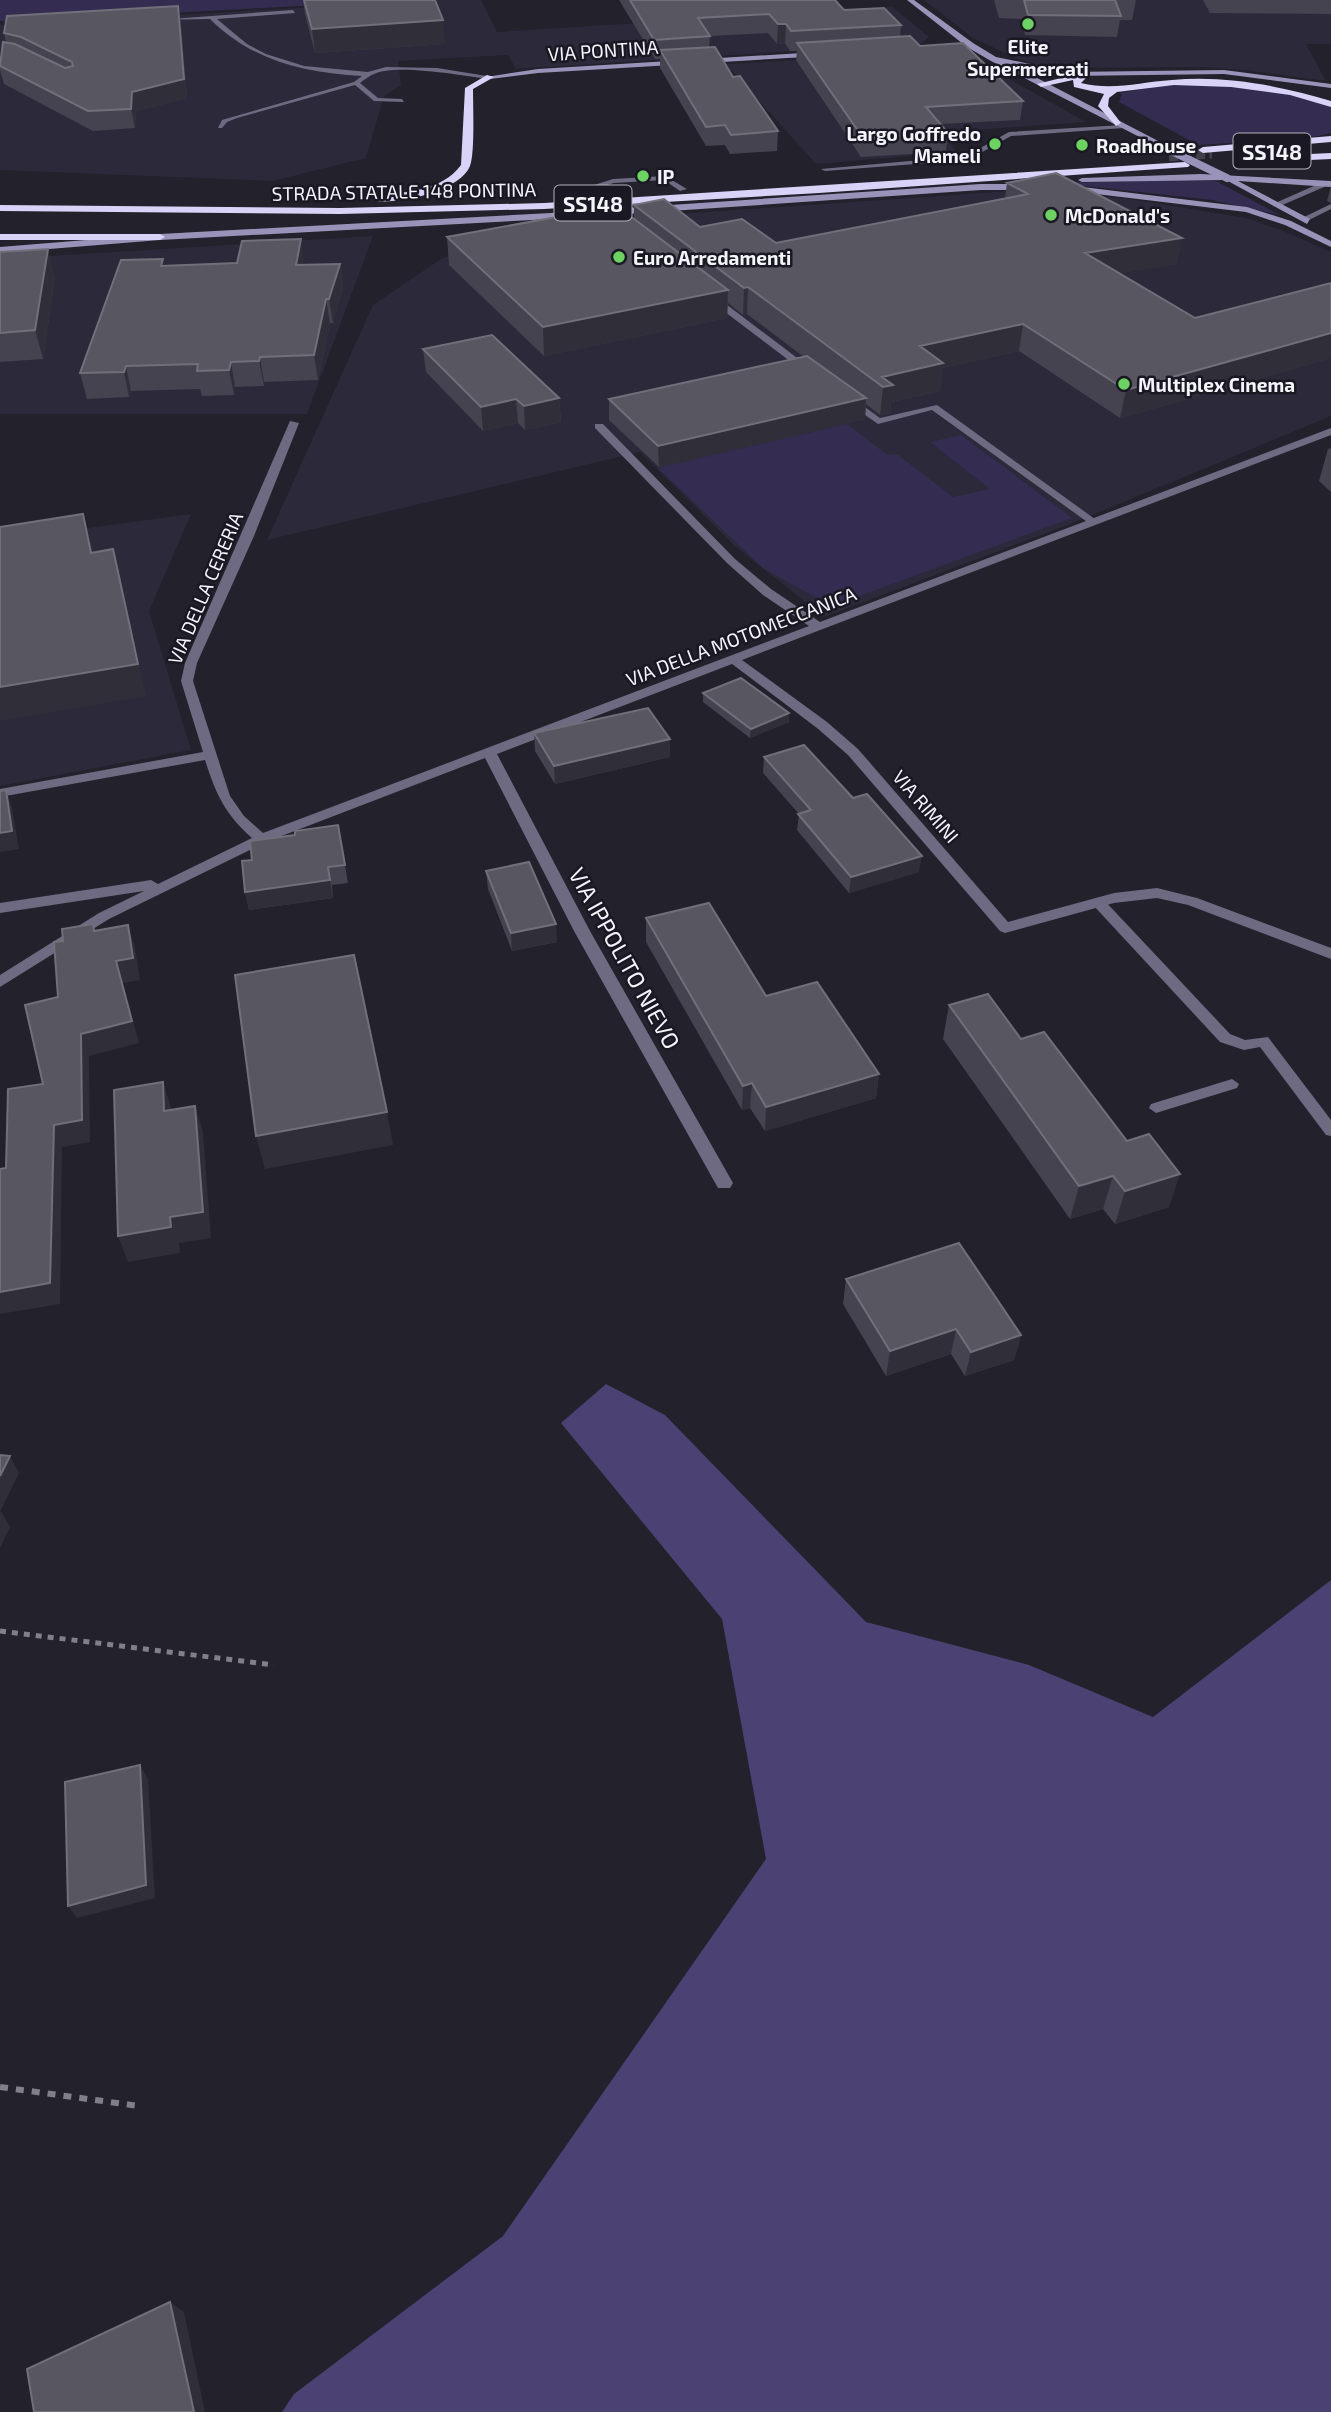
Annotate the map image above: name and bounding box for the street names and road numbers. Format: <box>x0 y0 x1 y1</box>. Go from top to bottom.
street label: VIA PONTINA <box>547 35 659 65</box>
road number: SS148 <box>1234 134 1310 168</box>
street label: STRADA STATALE 148 PONTINA <box>272 177 537 205</box>
road number: SS148 <box>554 186 632 220</box>
street label: VIA DELLA CERERIA <box>163 508 247 667</box>
street label: VIA DELLA MOTOMECCANICA <box>623 581 859 691</box>
street label: VIA RIMINI <box>888 765 964 847</box>
street label: VIA IPPOLITO NIEVO <box>564 862 686 1054</box>

